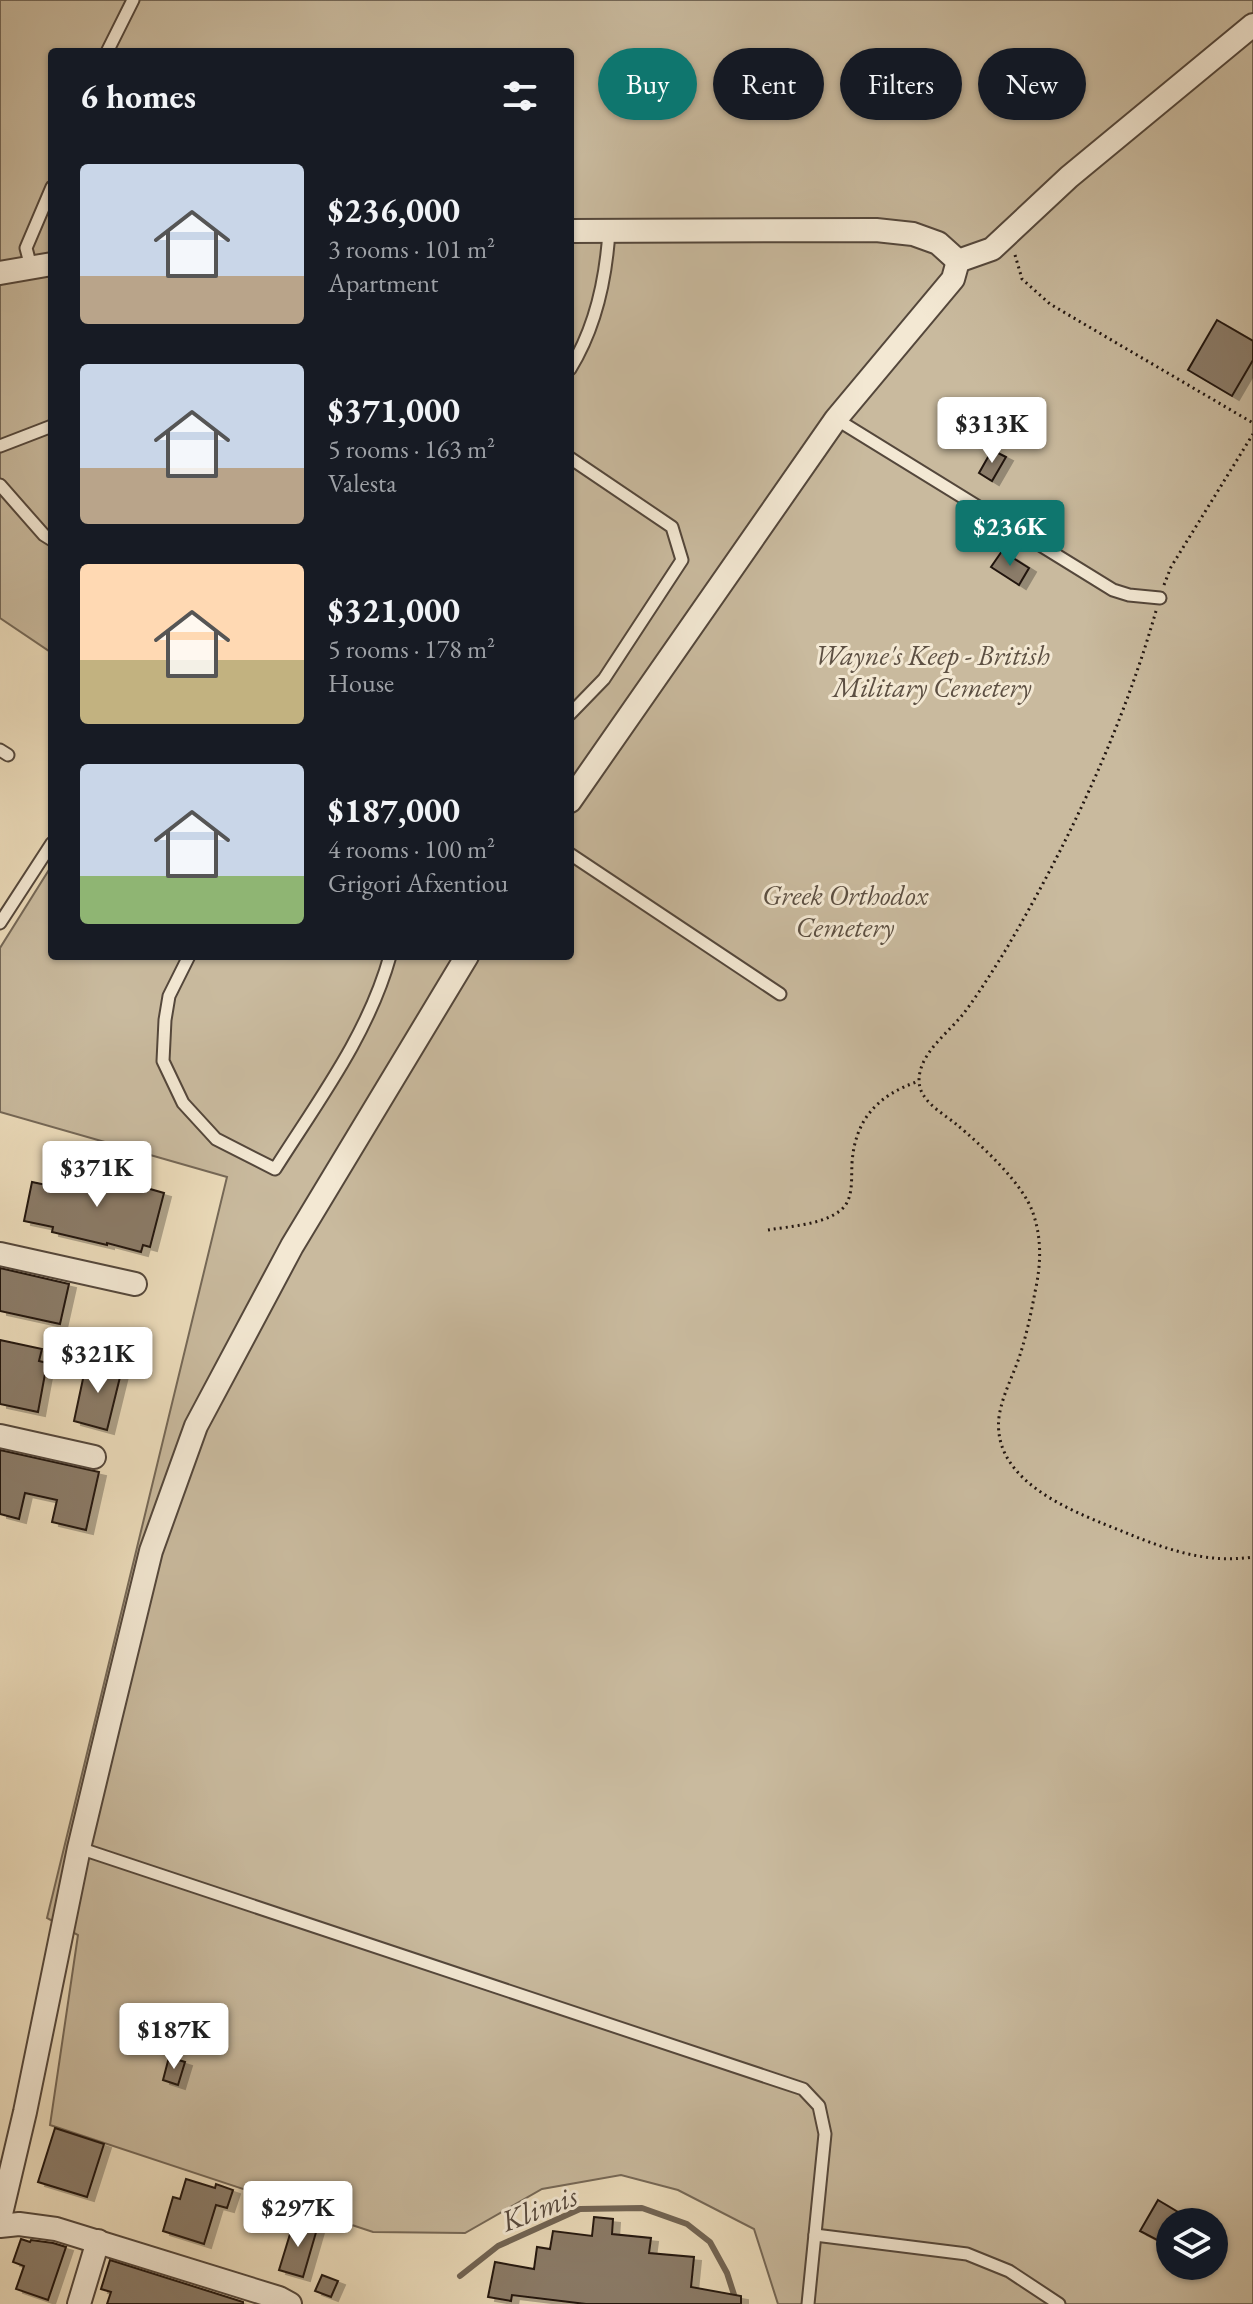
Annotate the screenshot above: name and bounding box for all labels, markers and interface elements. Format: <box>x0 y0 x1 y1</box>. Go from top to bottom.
chip: Buy <box>598 48 697 120</box>
chip: Rent <box>713 48 824 120</box>
chip: Filters <box>840 48 962 120</box>
chip: New <box>978 48 1086 120</box>
text: 6 homes <box>80 74 196 118</box>
icon: filters <box>498 74 542 118</box>
text: $236,000 <box>328 188 460 232</box>
icon: home <box>144 196 240 292</box>
text: 3 rooms · 101 m² <box>328 232 495 266</box>
text: Apartment <box>328 266 438 300</box>
text: $371,000 <box>328 388 460 432</box>
icon: home <box>144 396 240 492</box>
pin: $313K <box>936 397 1048 465</box>
text: $313K <box>955 406 1029 440</box>
text: 5 rooms · 163 m² <box>328 432 495 466</box>
text: Valesta <box>328 466 397 500</box>
pin: $236K <box>954 500 1066 568</box>
text: $236K <box>973 509 1047 543</box>
text: $321,000 <box>328 588 460 632</box>
icon: home <box>144 596 240 692</box>
text: 5 rooms · 178 m² <box>328 632 495 666</box>
park label: Wayne's Keep - British Military Cemetery <box>814 637 1050 705</box>
text: House <box>328 666 394 700</box>
text: $187,000 <box>328 788 460 832</box>
icon: home <box>144 796 240 892</box>
text: 4 rooms · 100 m² <box>328 832 495 866</box>
text: Grigori Afxentiou <box>328 866 508 900</box>
park label: Greek Orthodox Cemetery <box>762 877 929 945</box>
pin: $371K <box>41 1141 153 1209</box>
text: $371K <box>60 1150 134 1184</box>
pin: $321K <box>42 1327 154 1395</box>
text: $321K <box>61 1336 135 1370</box>
pin: $187K <box>118 2003 230 2071</box>
text: $187K <box>137 2012 211 2046</box>
water label: Klimis <box>494 2175 583 2241</box>
pin: $297K <box>242 2181 354 2249</box>
text: $297K <box>261 2190 335 2224</box>
map controls <box>1156 2208 1228 2280</box>
button: layers <box>1156 2208 1228 2280</box>

